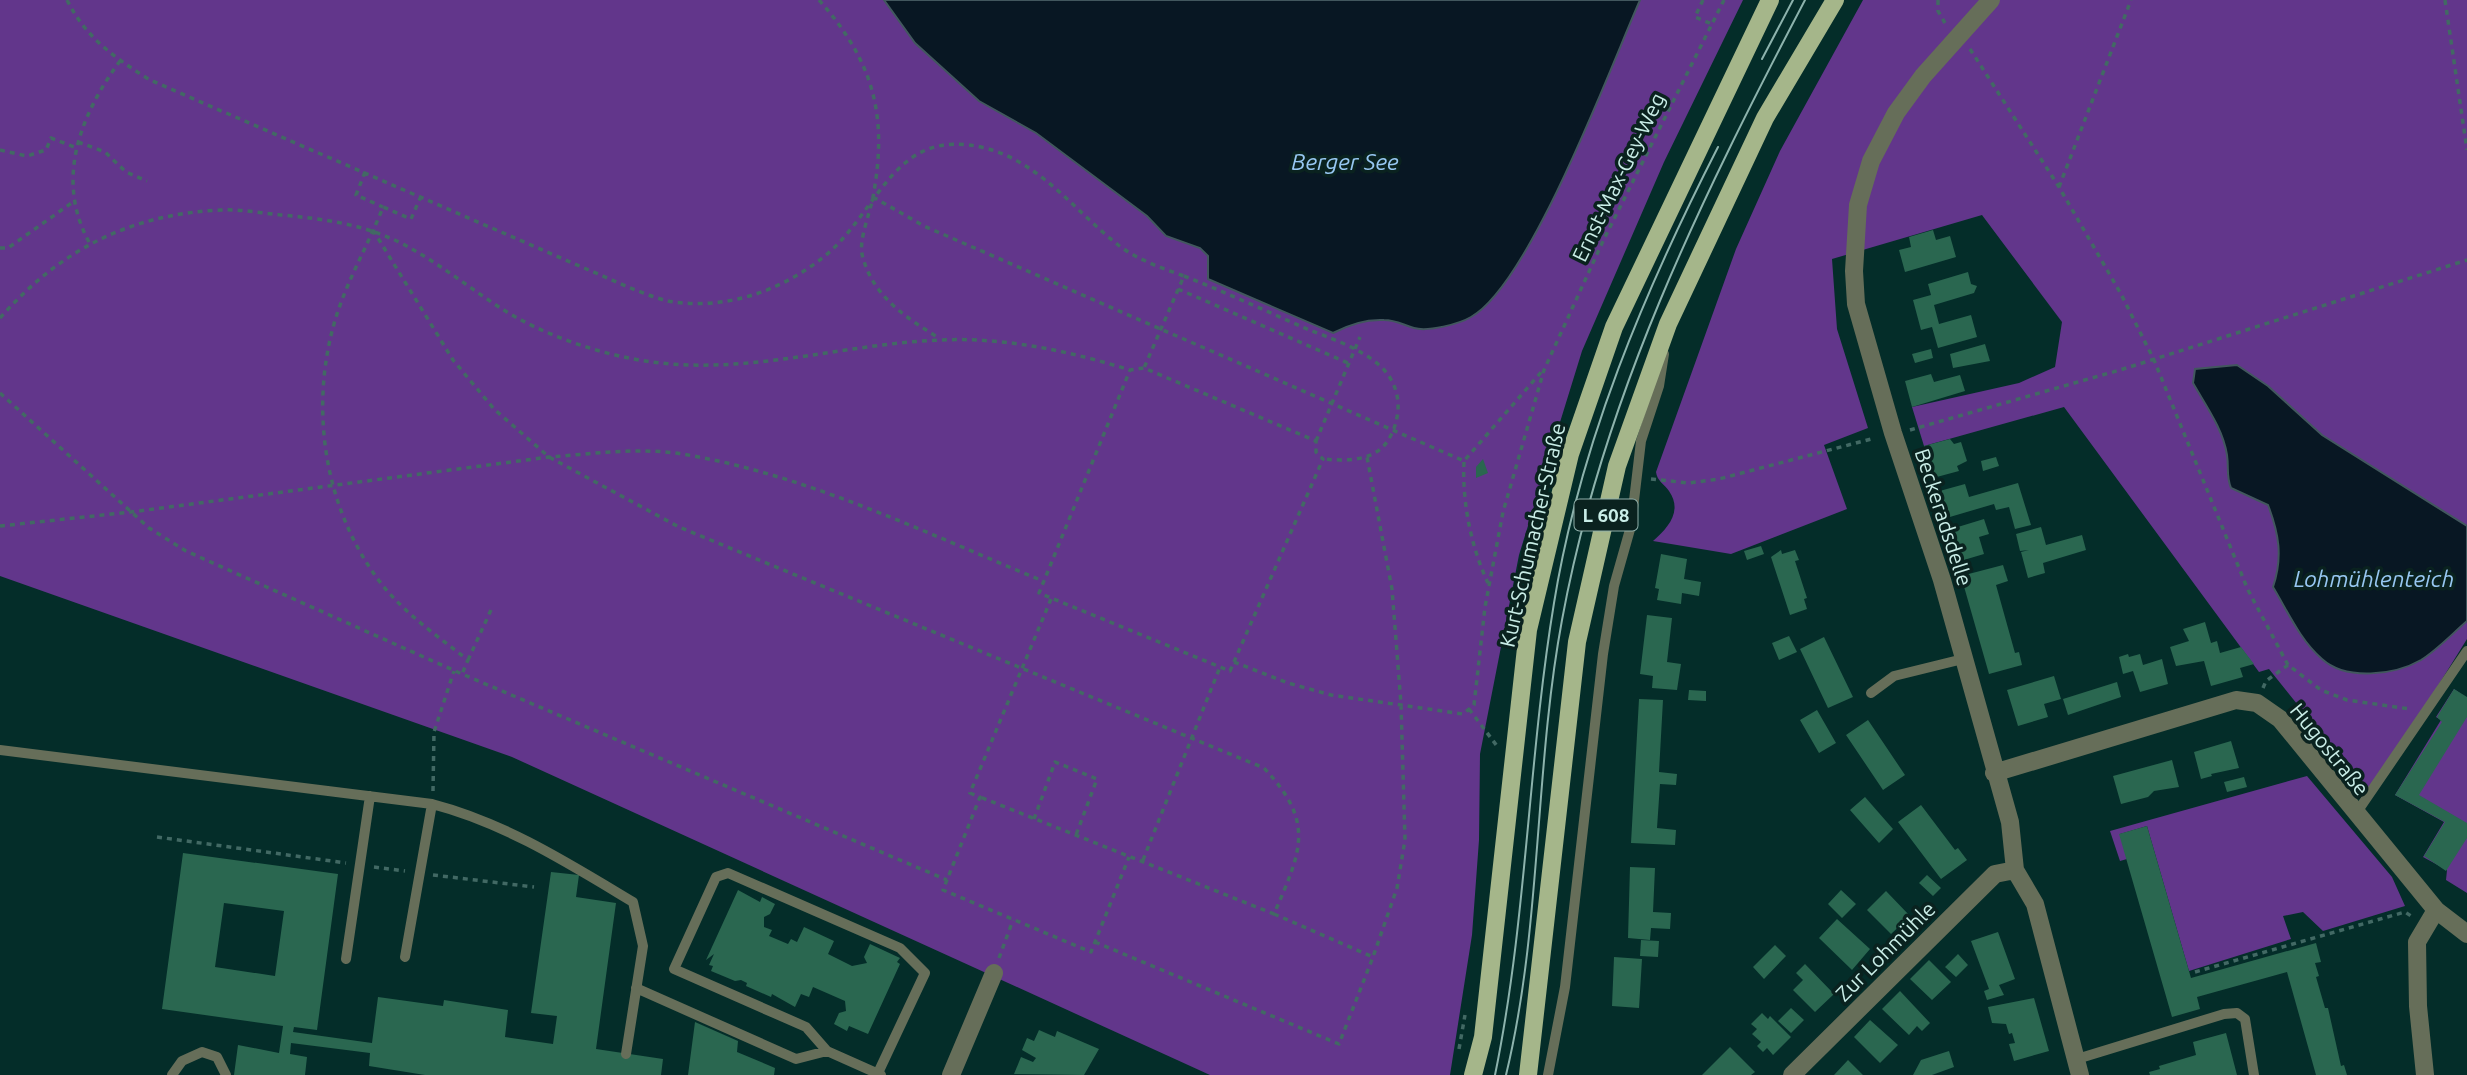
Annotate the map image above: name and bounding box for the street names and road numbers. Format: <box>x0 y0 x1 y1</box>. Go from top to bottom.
street label: Ernst-Max-Gey-Weg <box>1567 89 1669 265</box>
street label: Kurt-Schumacher-Straße <box>1495 421 1569 649</box>
street label: Beckeradsdelle <box>1910 445 1978 589</box>
road number: L 608 <box>1574 500 1638 530</box>
street label: Hugostraße <box>2286 698 2374 800</box>
street label: Zur Lohmühle <box>1830 896 1940 1006</box>

